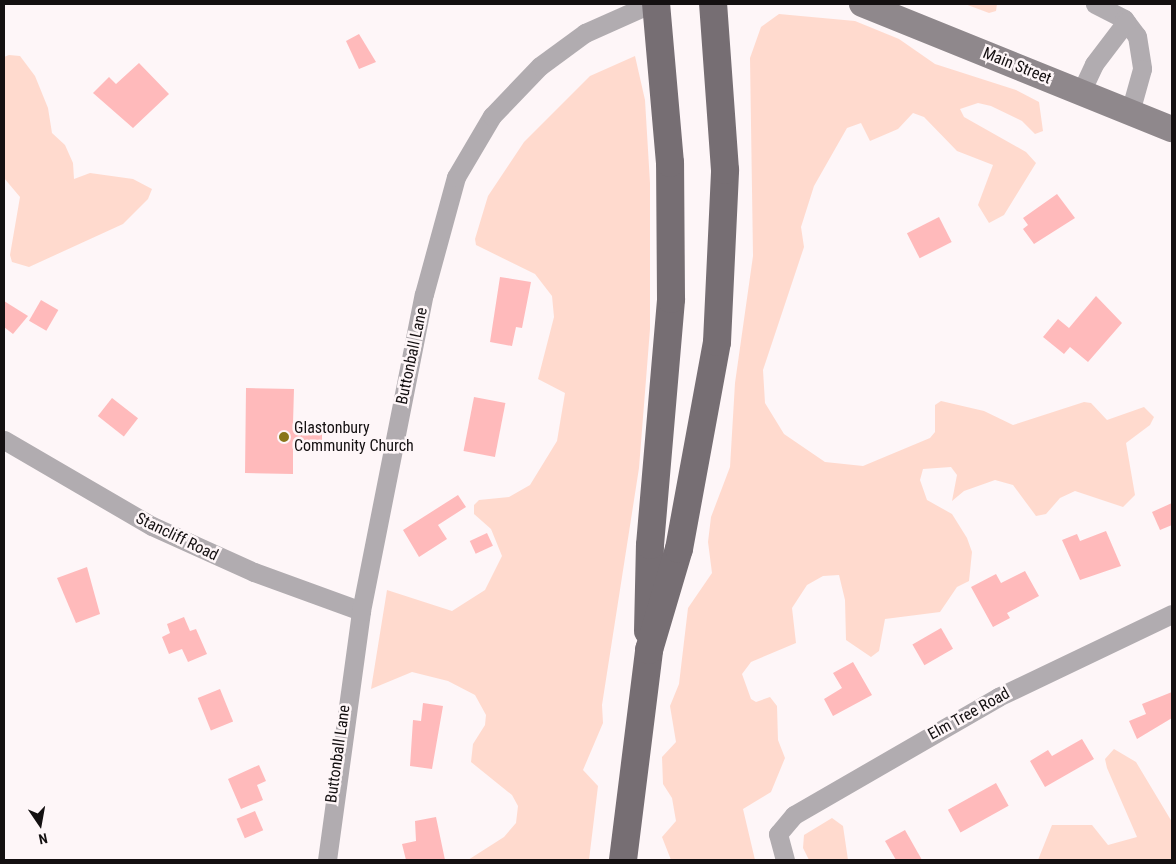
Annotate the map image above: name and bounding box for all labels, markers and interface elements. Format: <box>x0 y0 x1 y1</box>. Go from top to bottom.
street label: Main Street <box>980 44 1054 88</box>
street label: Buttonball Lane <box>392 306 432 406</box>
place label: Glastonbury Community Church <box>294 418 414 456</box>
marker: Glastonbury Community Church <box>278 431 290 443</box>
street label: Stancliff Road <box>133 509 221 565</box>
street label: Elm Tree Road <box>925 684 1013 744</box>
street label: Buttonball Lane <box>322 704 354 804</box>
north arrow <box>15 799 65 849</box>
text: N <box>37 830 49 847</box>

